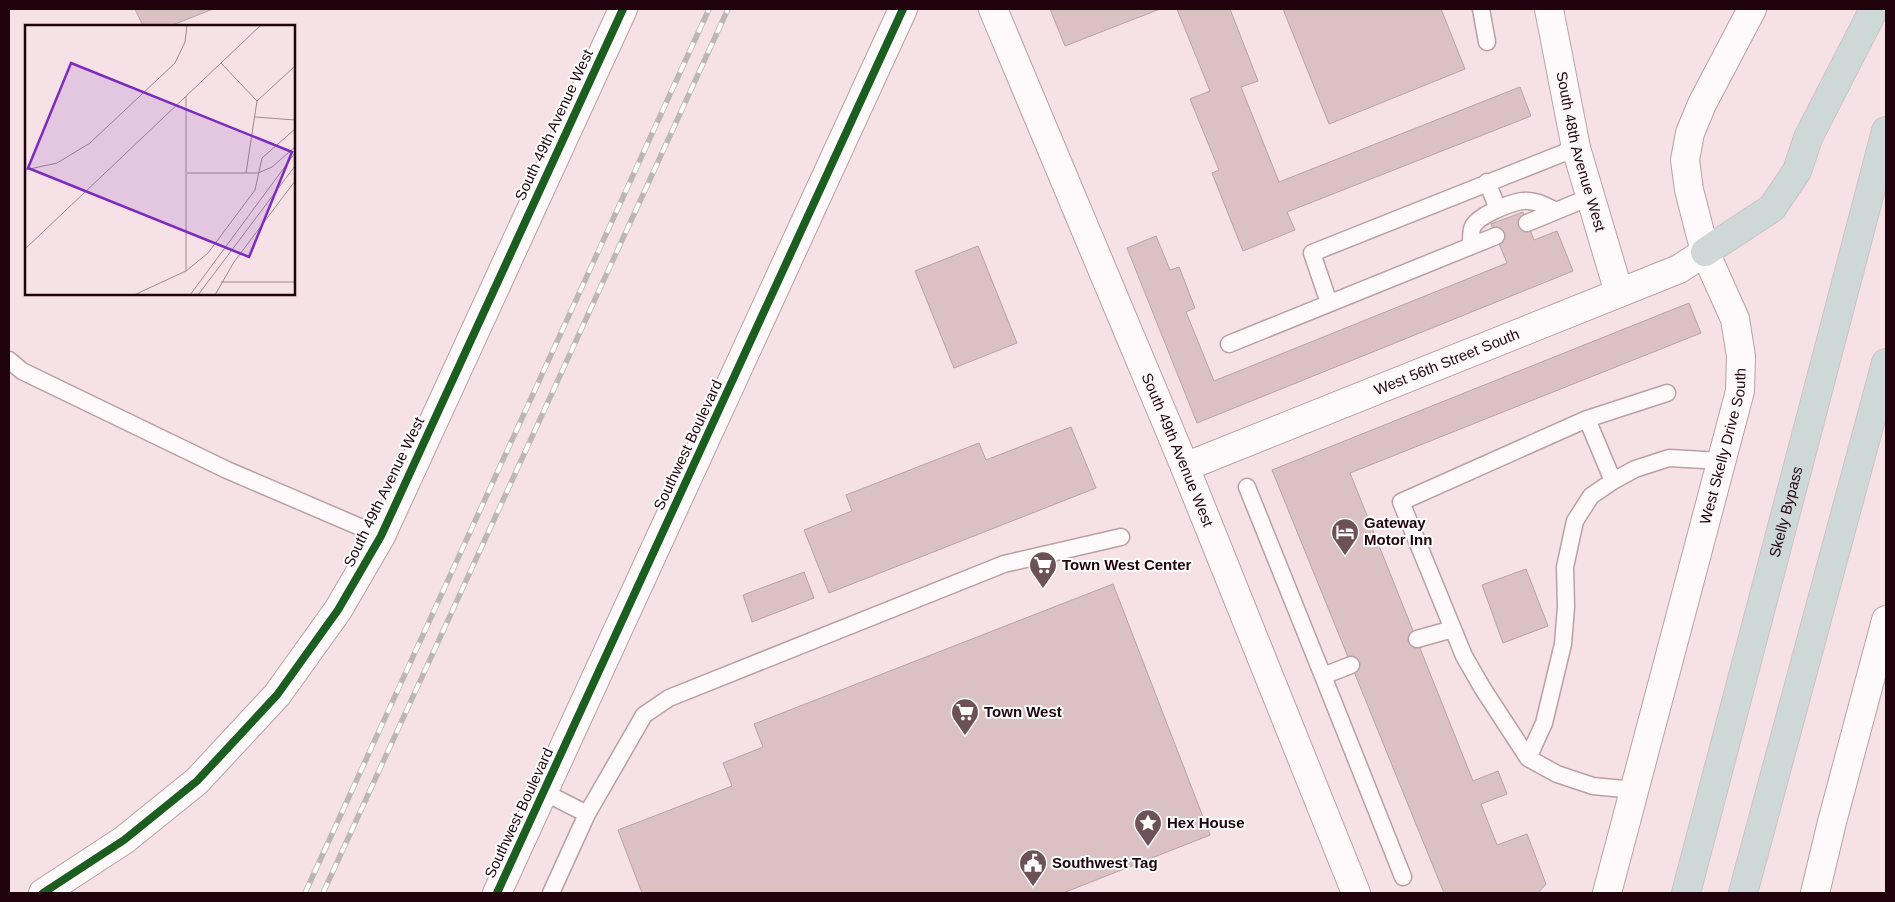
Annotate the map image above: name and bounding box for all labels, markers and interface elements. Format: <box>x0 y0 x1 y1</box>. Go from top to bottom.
inset map <box>25 25 295 295</box>
street label: South 49th Avenue West <box>511 46 596 203</box>
street label: South 48th Avenue West <box>1553 70 1610 234</box>
street label: West 56th Street South <box>1372 325 1522 398</box>
street label: West Skelly Drive South <box>1696 368 1749 526</box>
street label: South 49th Avenue West <box>1139 370 1217 530</box>
street label: Southwest Boulevard <box>650 377 725 513</box>
street label: South 49th Avenue West <box>340 413 428 569</box>
street label: Skelly Bypass <box>1765 464 1806 559</box>
place label: Gateway Motor Inn <box>1364 514 1432 548</box>
hotel icon: Gateway Motor Inn <box>1330 517 1360 556</box>
supermarket icon: Town West Center <box>1028 550 1058 589</box>
place label: Town West Center <box>1062 556 1192 573</box>
supermarket icon: Town West <box>950 697 980 736</box>
place label: Town West <box>984 703 1062 720</box>
street label: Southwest Boulevard <box>481 745 556 881</box>
place icon: Hex House <box>1133 808 1163 847</box>
place label: Hex House <box>1167 814 1245 831</box>
public building icon: Southwest Tag <box>1018 848 1048 887</box>
place label: Southwest Tag <box>1052 854 1158 871</box>

